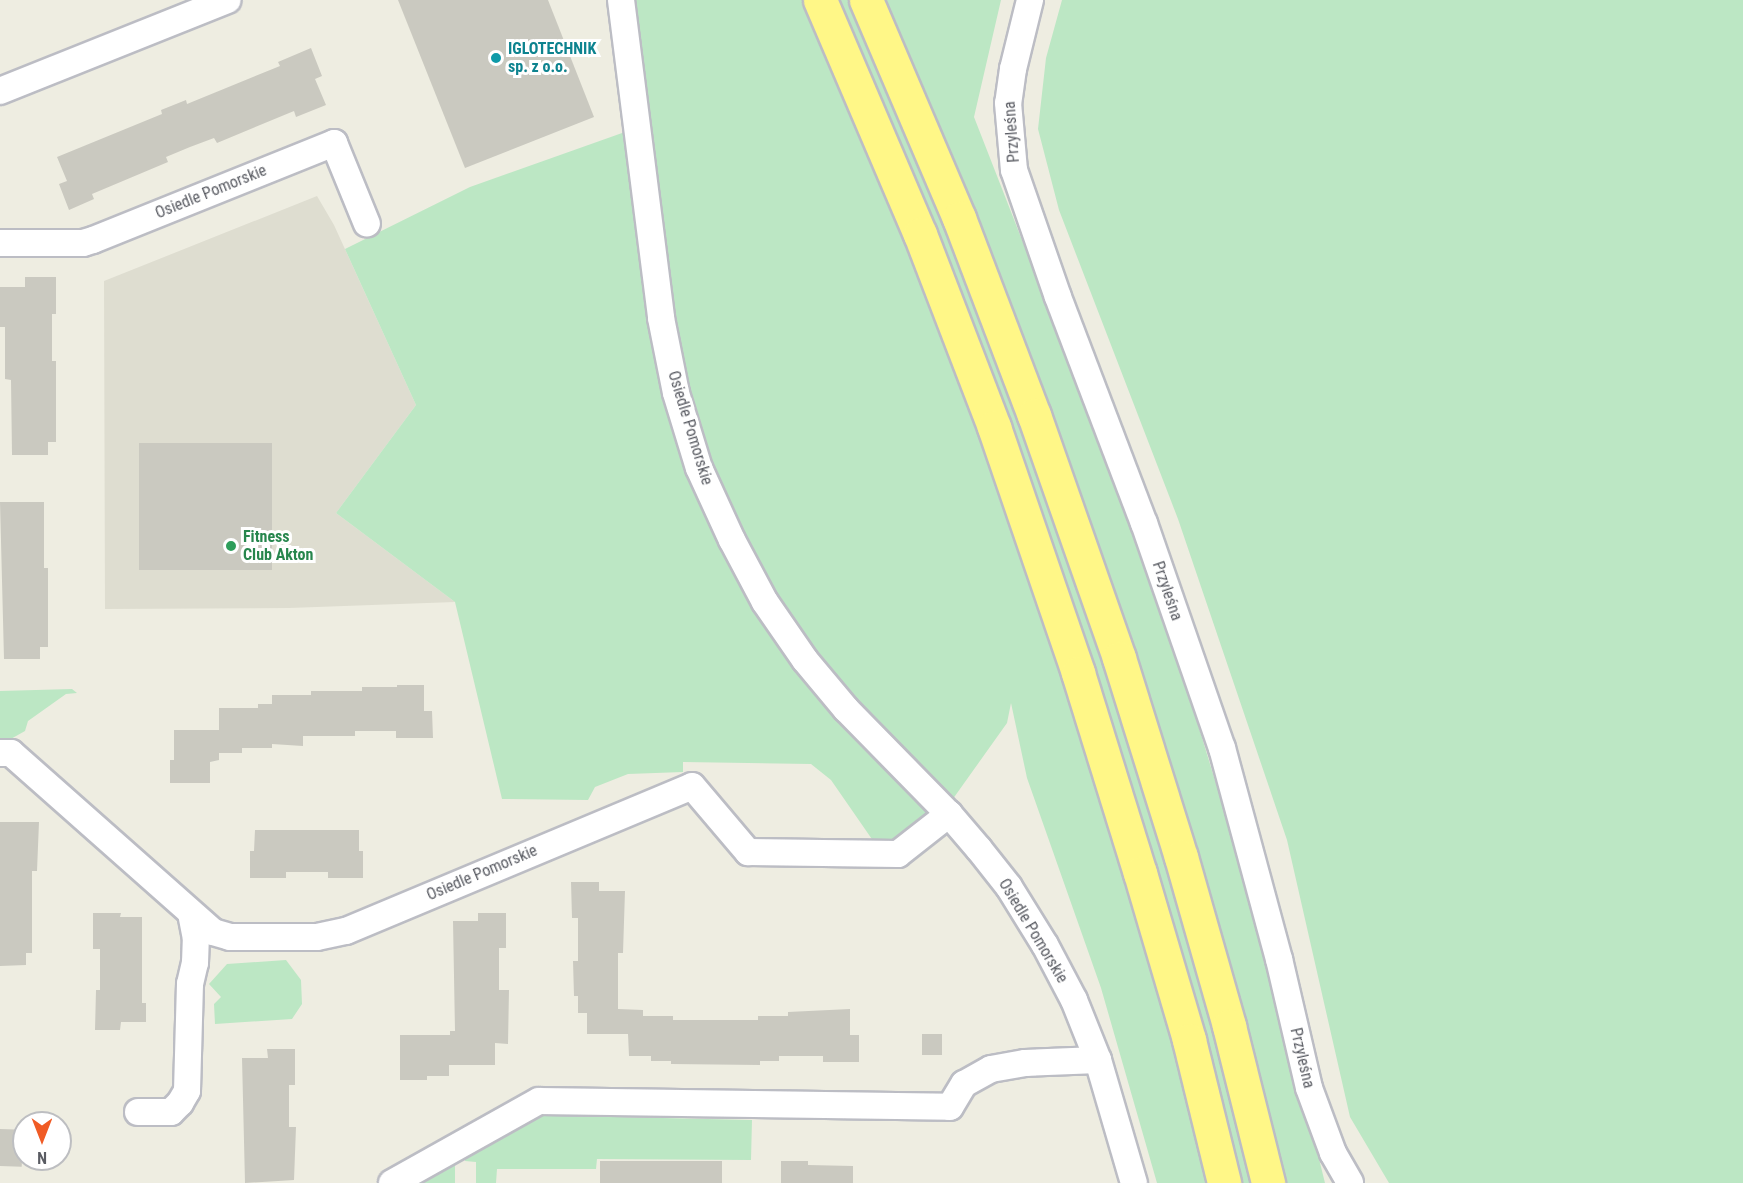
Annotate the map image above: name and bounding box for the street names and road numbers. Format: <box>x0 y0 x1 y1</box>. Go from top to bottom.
street label: Przyleśna <box>1000 101 1024 163</box>
street label: Osiedle Pomorskie <box>153 161 269 223</box>
street label: Osiedle Pomorskie <box>664 369 716 487</box>
street label: Przyleśna <box>1148 559 1186 623</box>
street label: Osiedle Pomorskie <box>424 841 540 905</box>
street label: Osiedle Pomorskie <box>994 875 1072 987</box>
street label: Przyleśna <box>1286 1026 1318 1090</box>

